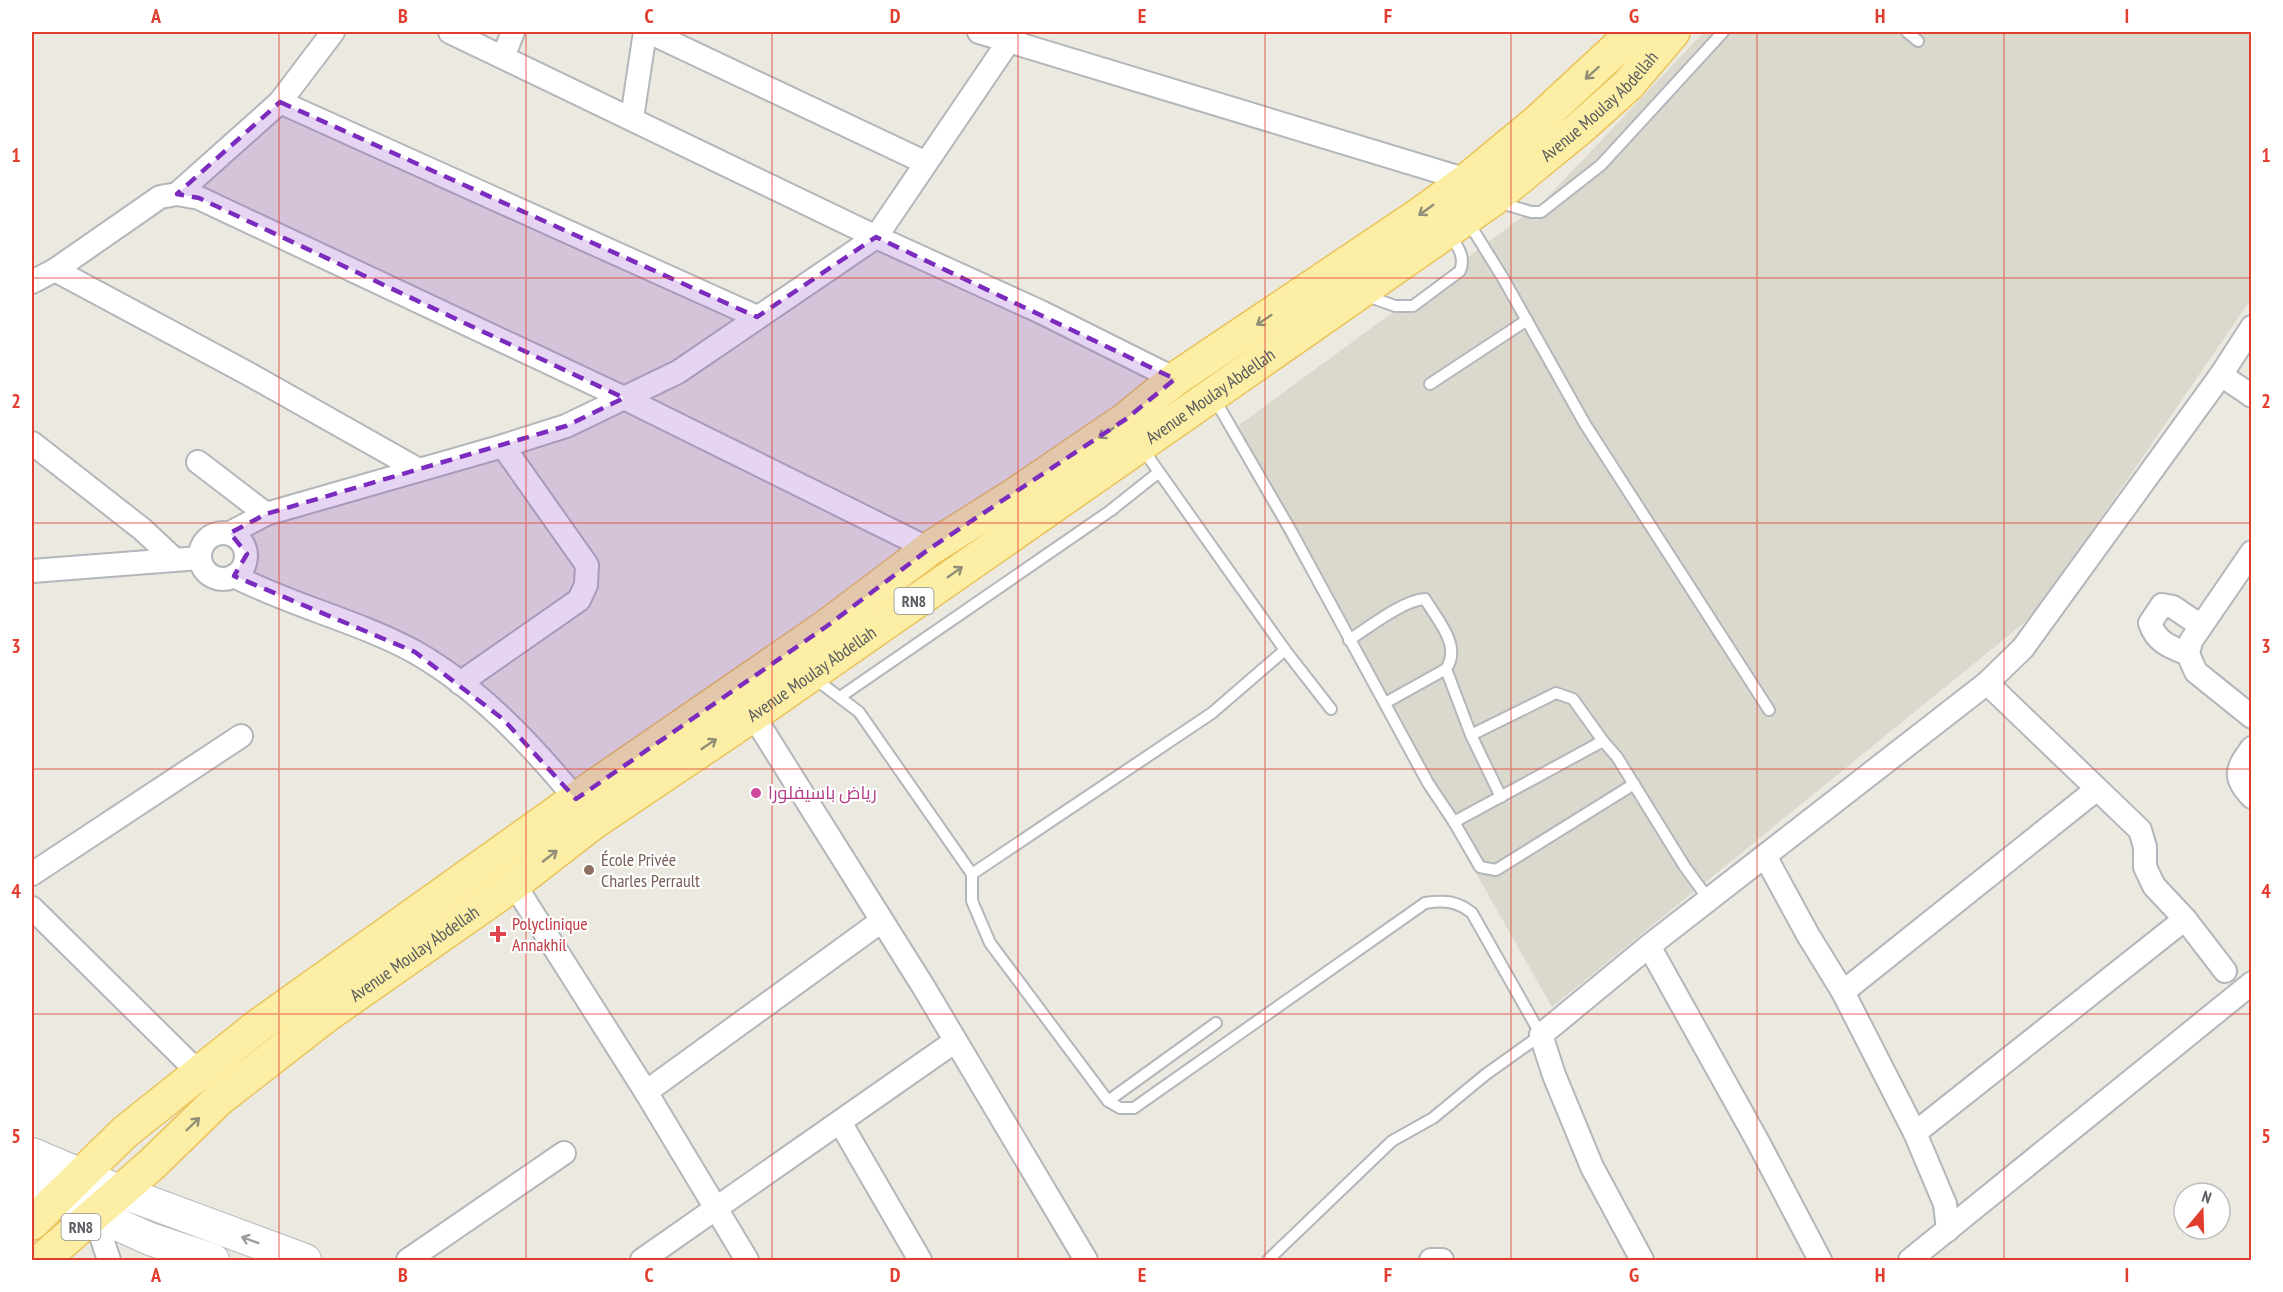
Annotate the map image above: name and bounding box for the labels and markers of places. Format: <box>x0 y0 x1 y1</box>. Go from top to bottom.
place label: رياض باسيفلورا <box>768 781 877 804</box>
marker: رياض باسيفلورا <box>749 786 763 800</box>
place label: École Privée Charles Perrault <box>601 848 700 892</box>
marker: École Privée Charles Perrault <box>582 863 596 877</box>
place label: Polyclinique Annakhil <box>512 912 588 956</box>
marker: Polyclinique Annakhil <box>489 925 507 943</box>

